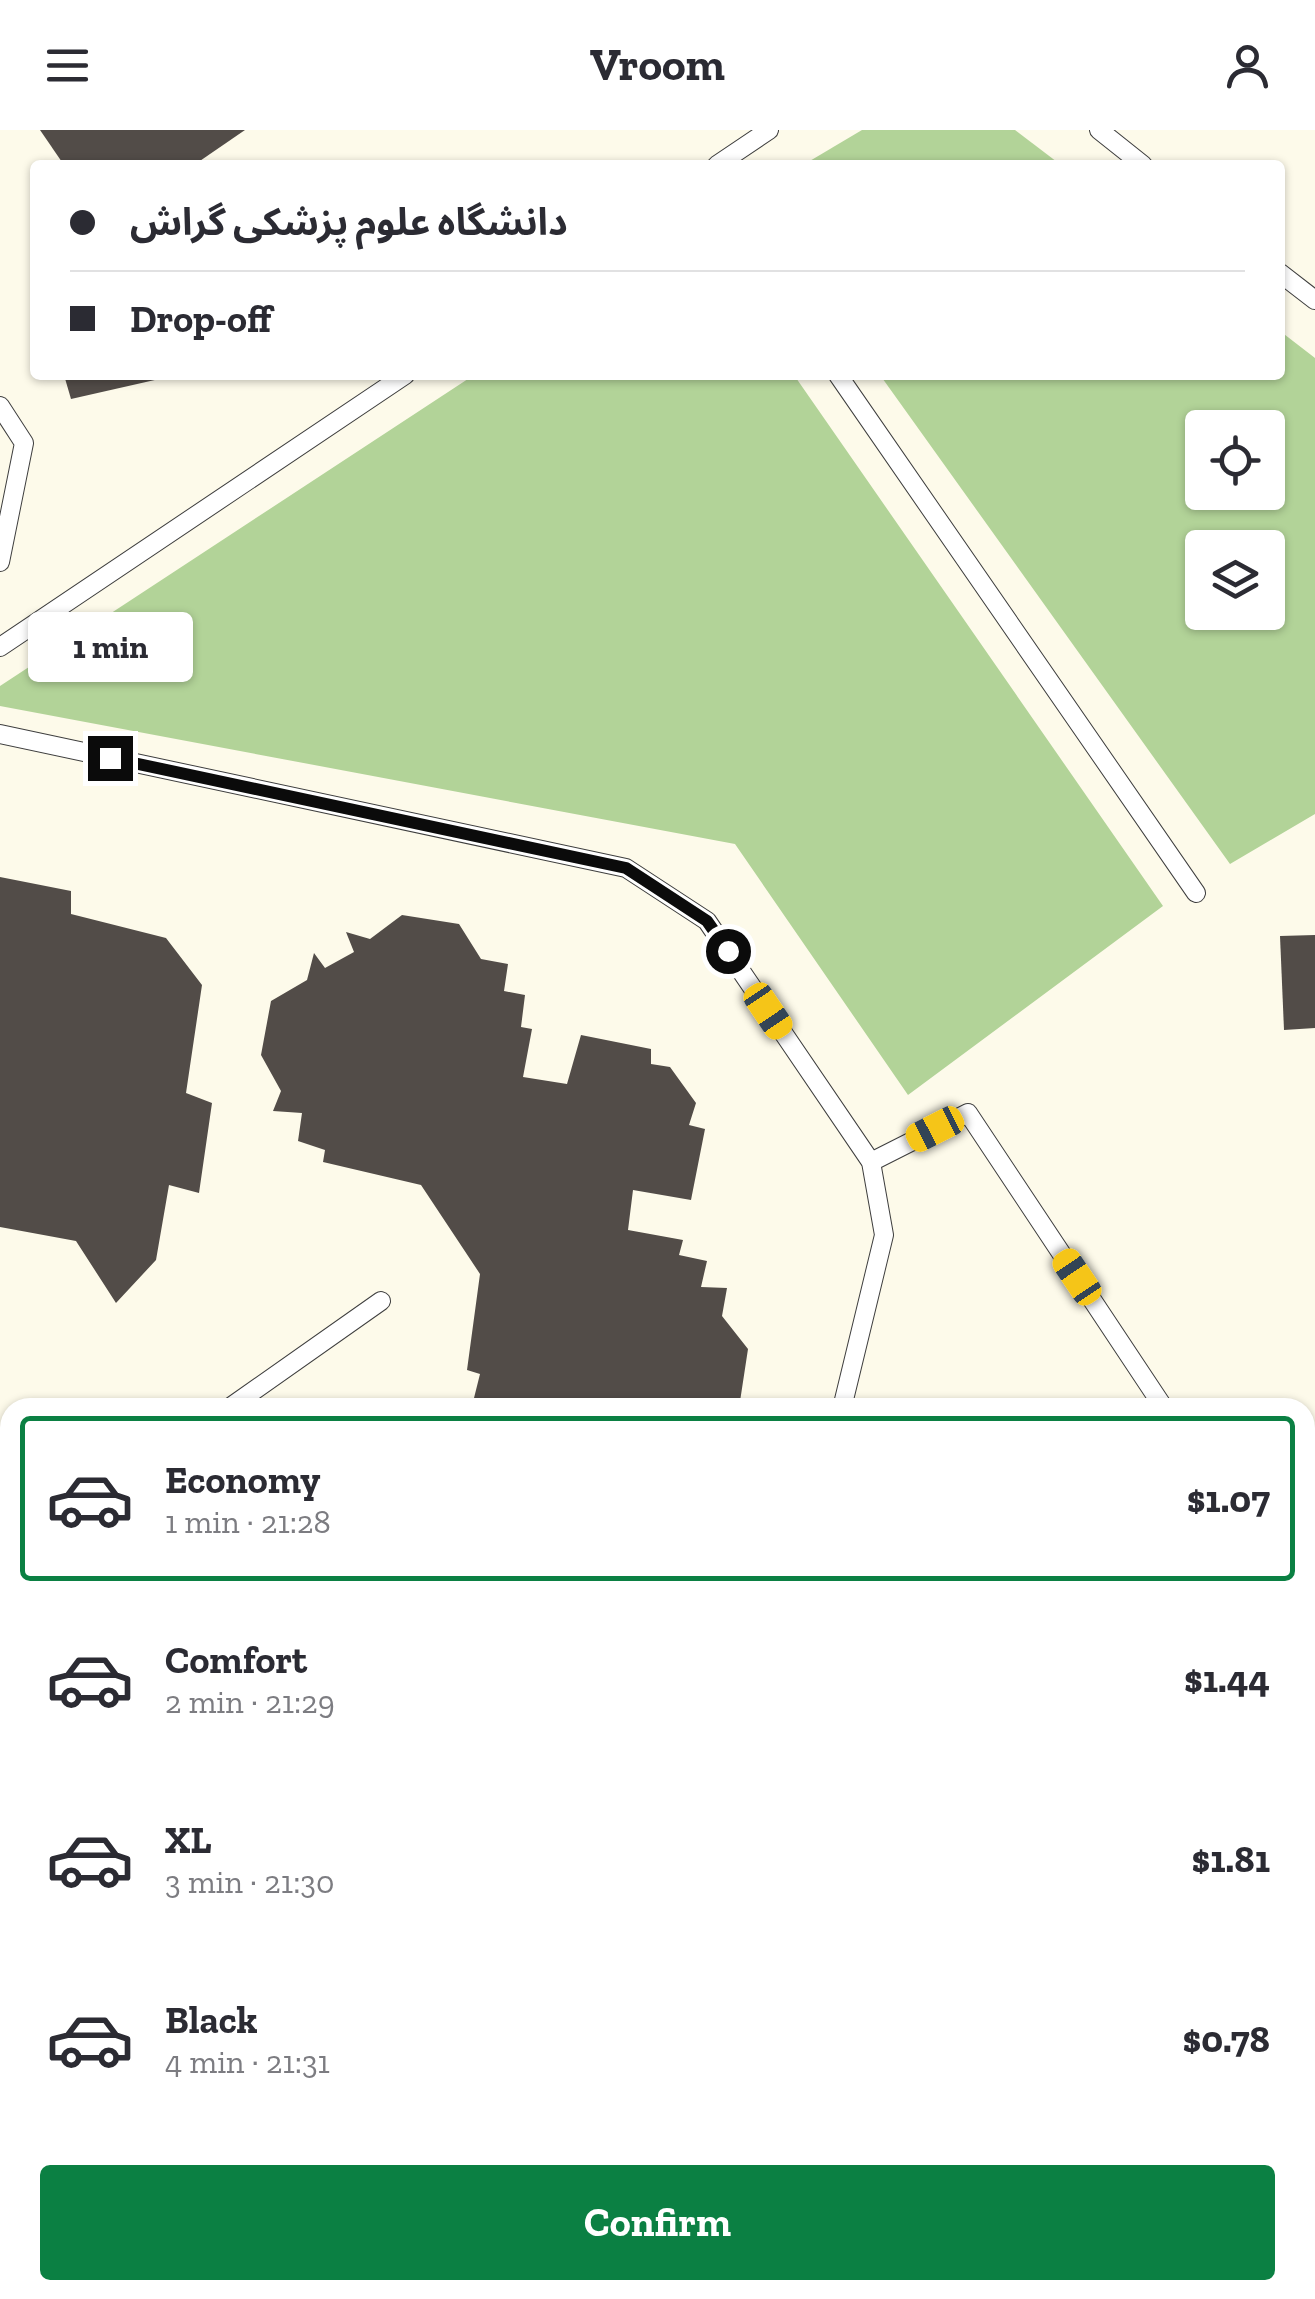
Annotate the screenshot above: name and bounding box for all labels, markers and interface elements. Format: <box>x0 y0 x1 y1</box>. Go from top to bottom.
icon: menu <box>40 38 95 93</box>
text: Vroom <box>590 38 725 92</box>
icon: person <box>1220 38 1275 93</box>
text: دانشگاه علوم پزشکی گراش <box>130 199 568 245</box>
text: Drop-off <box>130 296 271 342</box>
map controls <box>1185 410 1285 630</box>
button: locate <box>1185 410 1285 510</box>
button: layers <box>1185 530 1285 630</box>
callout: 1 min <box>28 613 192 683</box>
text: 1 min <box>73 628 148 666</box>
route end <box>88 736 133 781</box>
route start <box>706 929 751 974</box>
car <box>739 978 797 1044</box>
car <box>901 1102 969 1156</box>
car <box>1048 1244 1106 1310</box>
icon: car <box>45 1454 135 1544</box>
text: Economy <box>165 1457 320 1503</box>
text: $1.07 <box>1187 1476 1270 1522</box>
text: 1 min · 21:28 <box>165 1503 331 1541</box>
icon: car <box>45 1634 135 1724</box>
text: Comfort <box>165 1637 307 1683</box>
text: $1.44 <box>1184 1656 1270 1702</box>
text: 2 min · 21:29 <box>165 1683 335 1721</box>
icon: car <box>45 1814 135 1904</box>
text: XL <box>165 1817 212 1863</box>
text: $1.81 <box>1191 1836 1270 1882</box>
text: 3 min · 21:30 <box>165 1863 334 1901</box>
icon: car <box>45 1994 135 2084</box>
text: Black <box>165 1997 258 2043</box>
text: $0.78 <box>1183 2016 1270 2062</box>
text: 4 min · 21:31 <box>165 2043 330 2081</box>
button: Confirm <box>40 2165 1275 2280</box>

